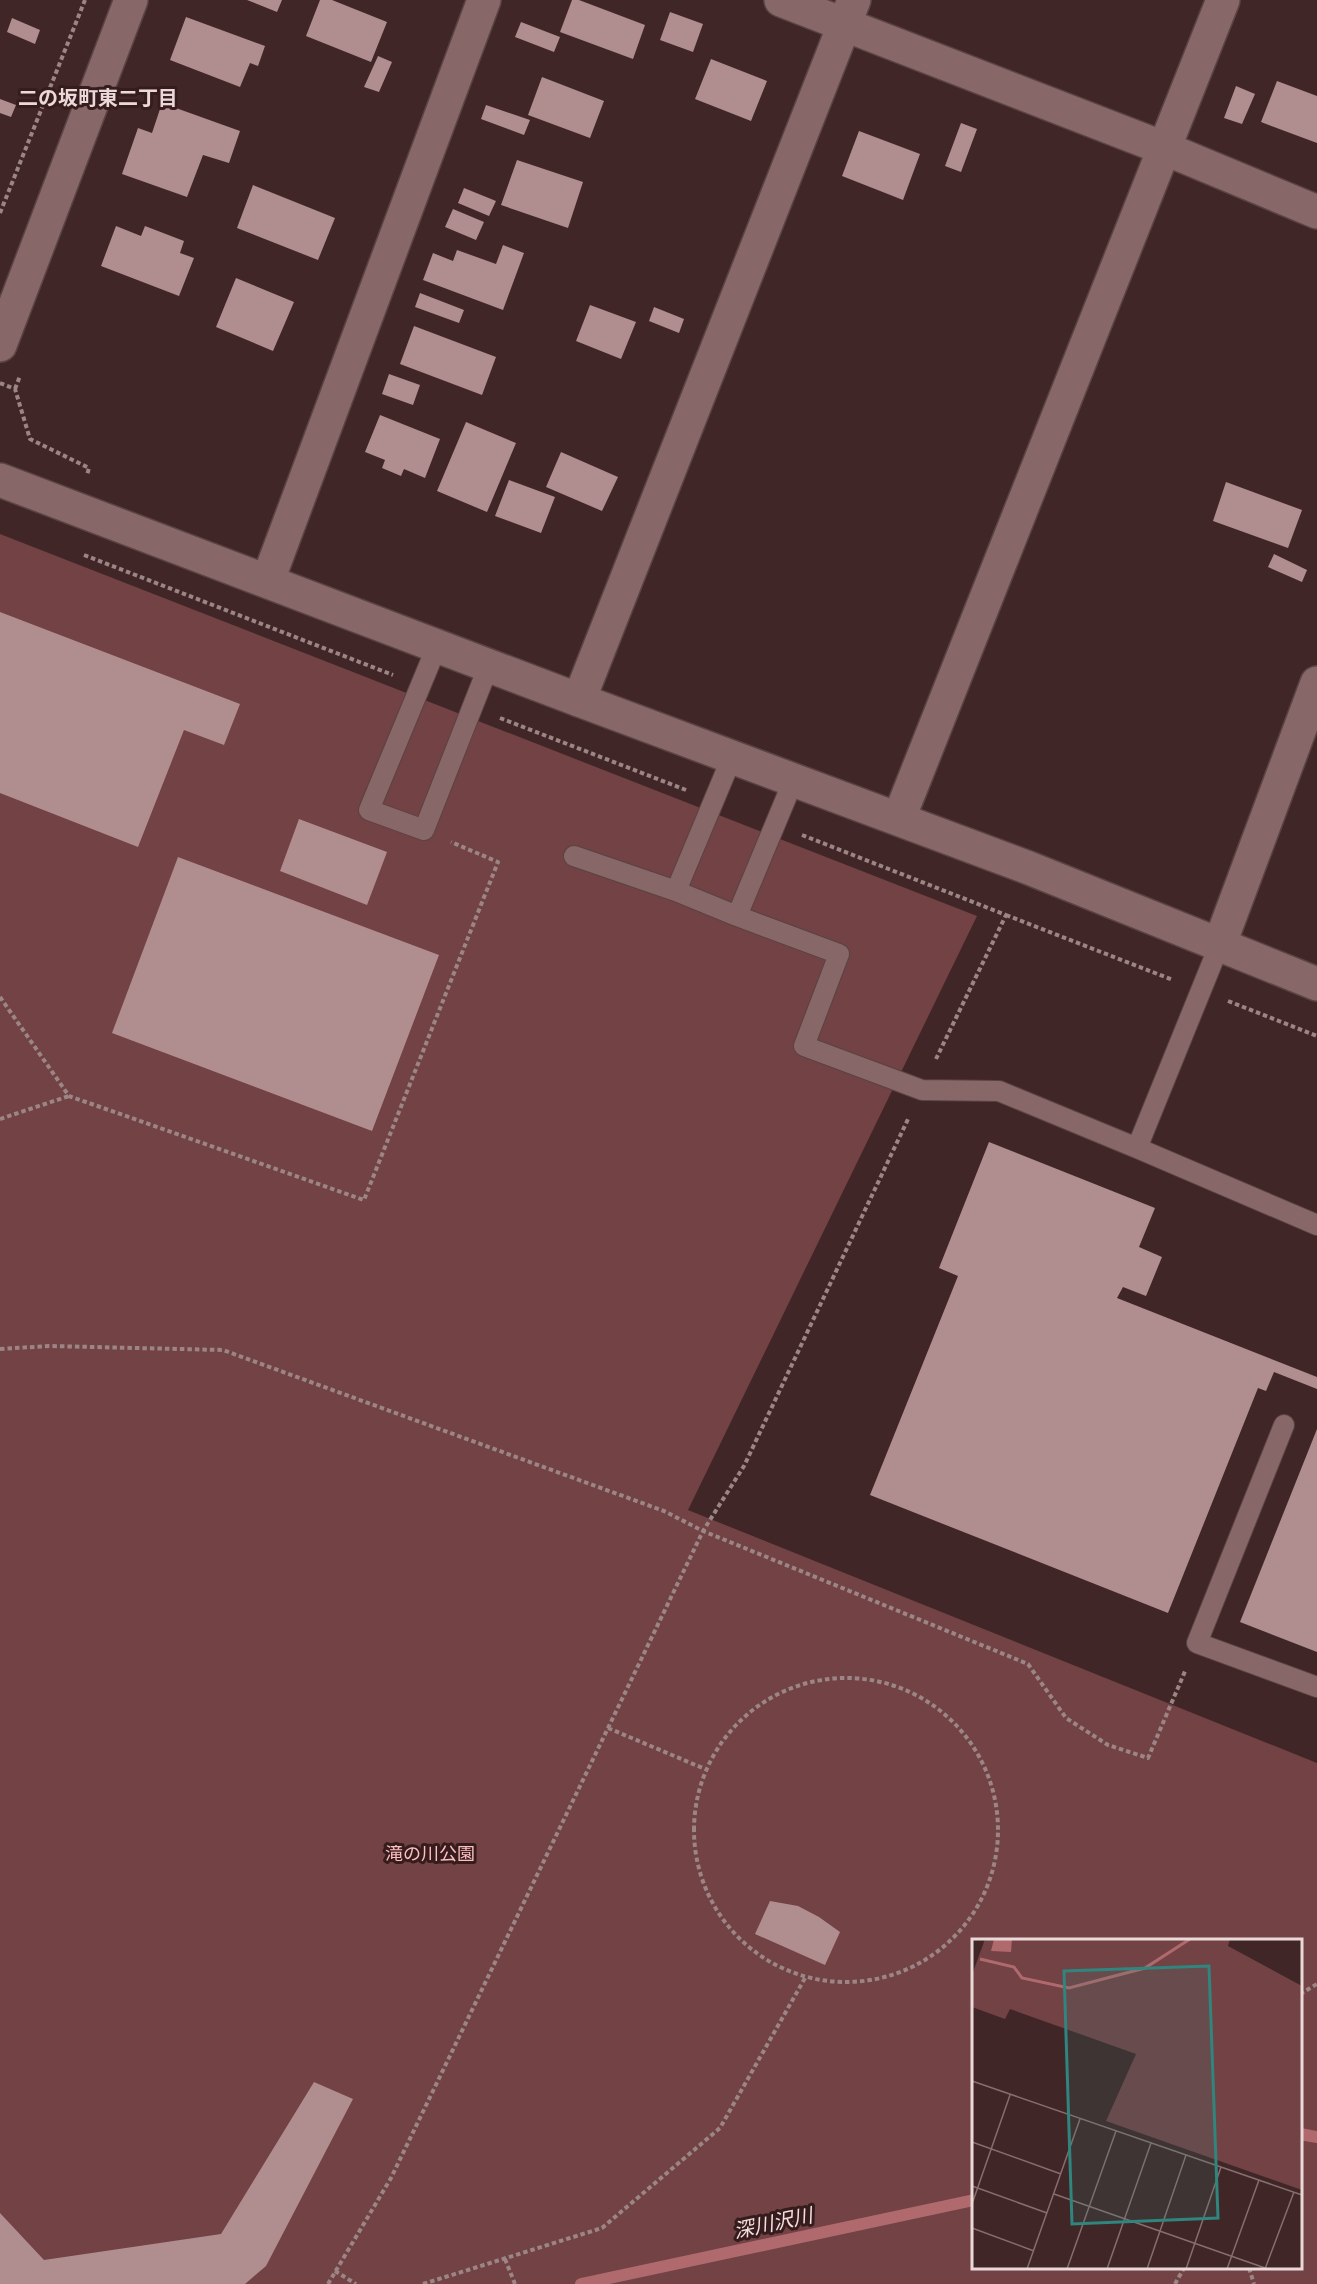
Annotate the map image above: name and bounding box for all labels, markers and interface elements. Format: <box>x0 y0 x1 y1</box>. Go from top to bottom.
district label: 二の坂町東二丁目 <box>18 86 178 109</box>
park label: 滝の川公園 <box>385 1843 475 1863</box>
inset map <box>972 1939 1302 2269</box>
water label: 深川沢川 <box>731 2203 816 2242</box>

